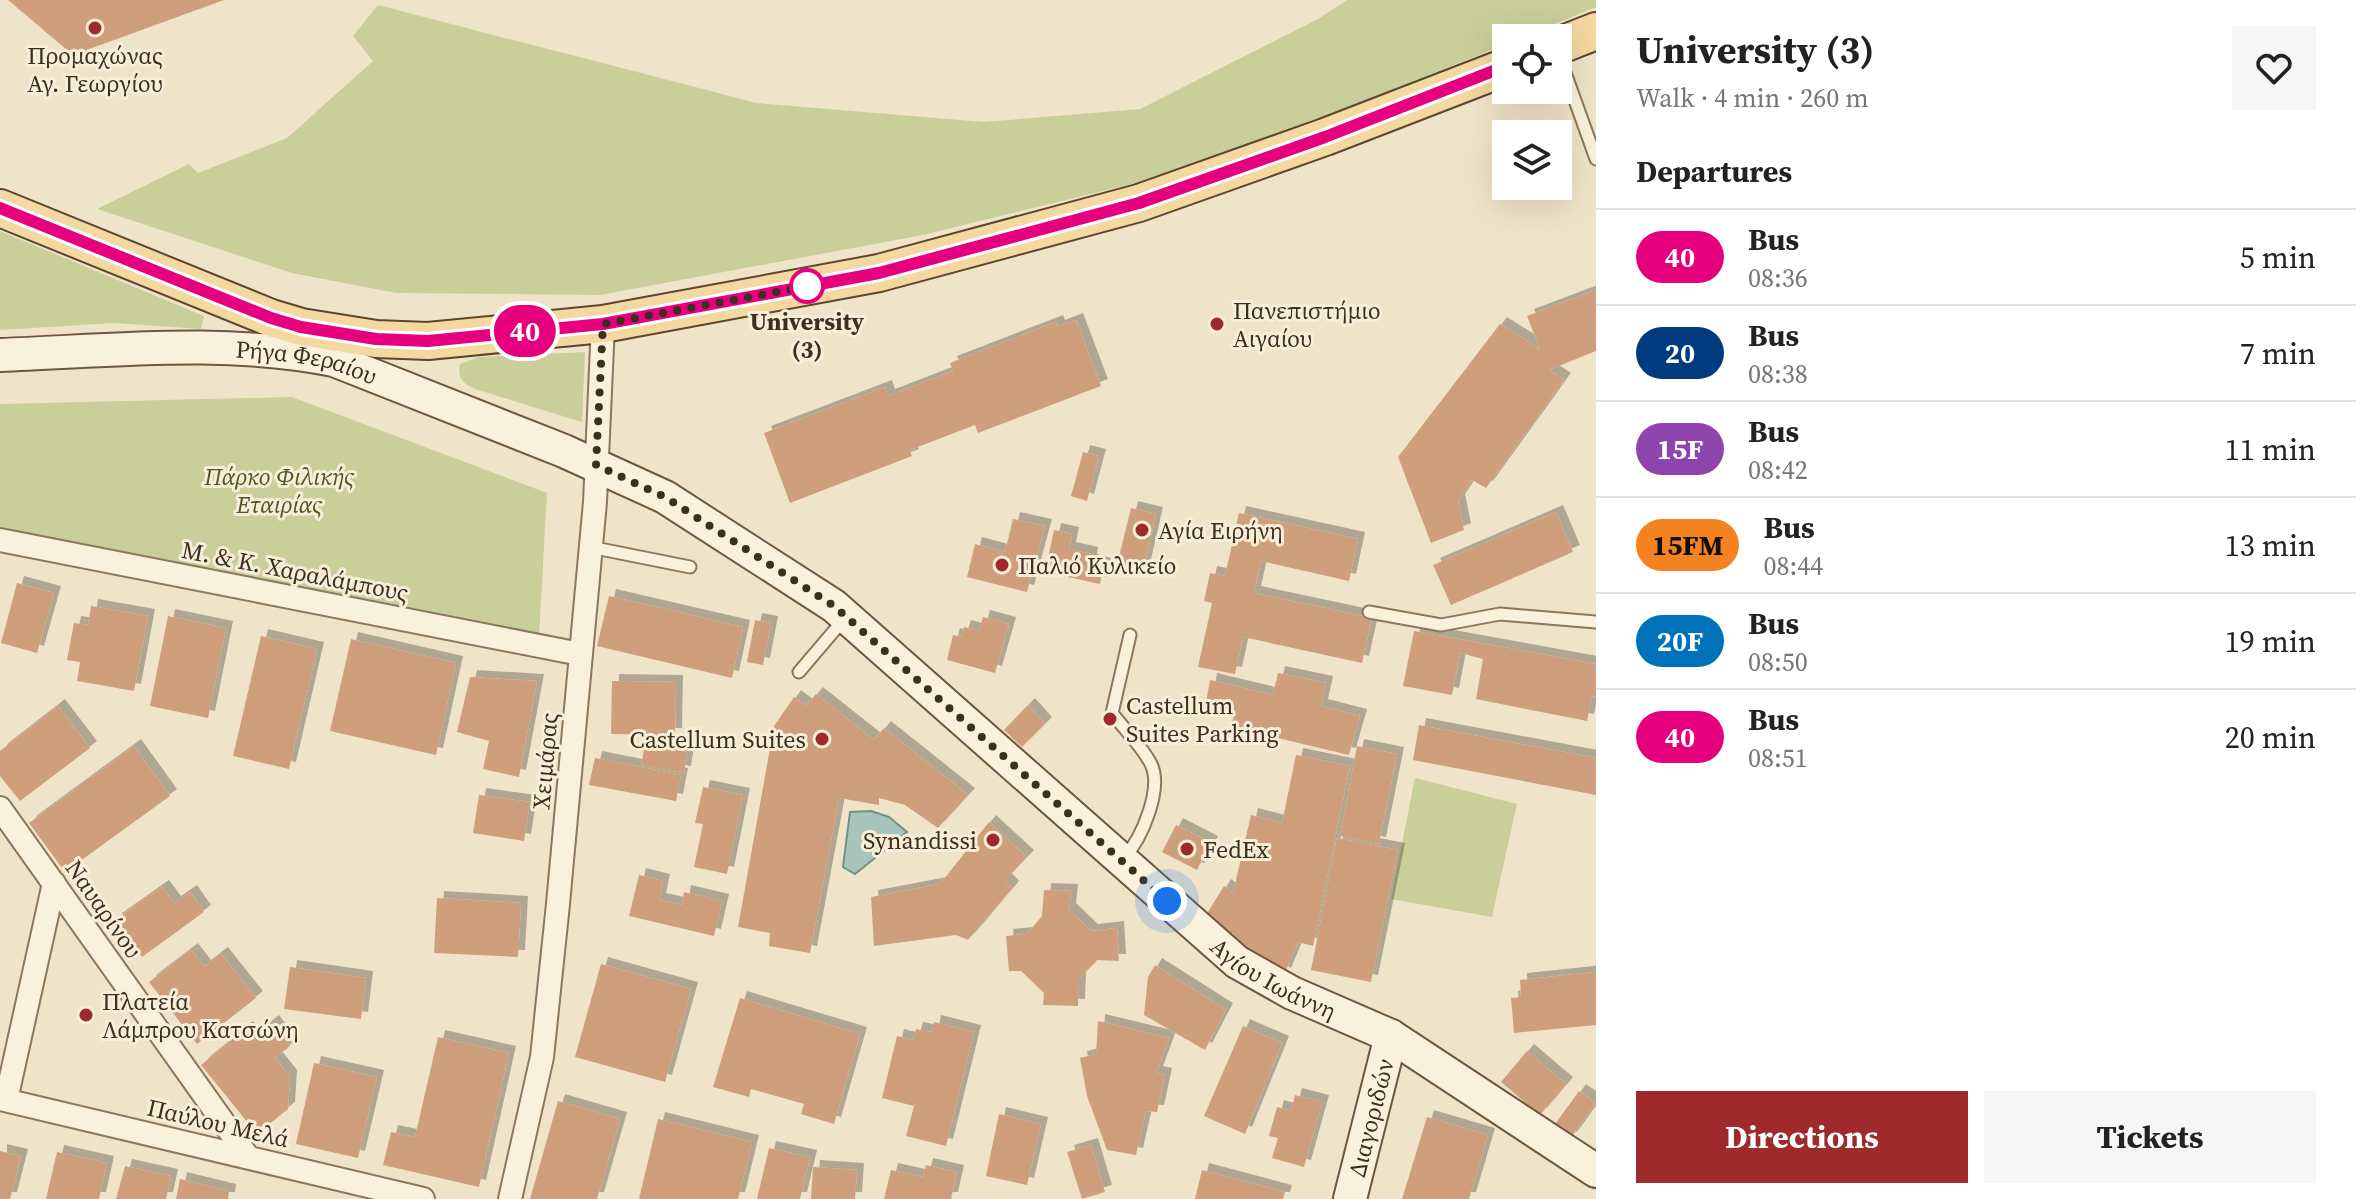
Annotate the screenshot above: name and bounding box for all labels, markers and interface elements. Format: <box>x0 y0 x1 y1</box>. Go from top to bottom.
marker: Προμαχώνας Αγ. Γεωργίου <box>86 19 104 37</box>
map controls <box>1492 24 1572 200</box>
button: locate <box>1492 24 1572 104</box>
text: University (3) <box>1636 24 1874 76</box>
button: heart <box>2232 26 2316 110</box>
place label: Προμαχώνας Αγ. Γεωργίου <box>27 39 163 100</box>
text: Walk · 4 min · 260 m <box>1636 80 1869 116</box>
button: layers <box>1492 120 1572 200</box>
text: Departures <box>1636 151 1792 192</box>
text: Bus <box>1748 219 1799 260</box>
text: 5 min <box>2240 237 2316 278</box>
text: 40 <box>1665 238 1695 276</box>
text: 08:36 <box>1748 260 1808 296</box>
marker: University (3) <box>790 269 824 303</box>
place label: Πανεπιστήμιο Αιγαίου <box>1233 294 1380 355</box>
line badge: 40 <box>489 305 561 357</box>
place label: University (3) <box>750 305 864 366</box>
text: 40 <box>510 312 540 350</box>
marker: Πανεπιστήμιο Αιγαίου <box>1208 315 1226 333</box>
text: Bus <box>1748 315 1799 356</box>
street label: Ρήγα Φεραίου <box>235 332 382 392</box>
text: 7 min <box>2240 333 2316 374</box>
text: 20 <box>1665 334 1695 372</box>
text: 08:38 <box>1748 356 1808 392</box>
text: Bus <box>1748 411 1799 452</box>
text: 11 min <box>2225 429 2316 470</box>
text: 15F <box>1657 430 1703 468</box>
text: 08:42 <box>1748 452 1808 488</box>
park label: Πάρκο Φιλικής Εταιρίας <box>203 460 355 521</box>
text: Bus <box>1763 507 1815 548</box>
place label: Αγία Ειρήνη <box>1158 514 1283 547</box>
marker: Αγία Ειρήνη <box>1133 521 1151 539</box>
text: 13 min <box>2225 525 2316 566</box>
text: 15FM <box>1652 526 1723 564</box>
street label: Μ. & Κ. Χαραλάμπους <box>179 533 411 609</box>
text: 08:44 <box>1763 548 1823 584</box>
place label: Παλιό Κυλικείο <box>1018 549 1176 582</box>
marker: Παλιό Κυλικείο <box>993 556 1011 574</box>
text: Bus <box>1748 603 1799 644</box>
text: 19 min <box>2225 621 2316 662</box>
text: 20F <box>1657 622 1703 660</box>
text: 08:50 <box>1748 644 1808 680</box>
place label: Castellum Suites Parking <box>1126 689 1279 750</box>
text: Bus <box>1748 699 1799 740</box>
marker: Castellum Suites Parking <box>1101 710 1119 728</box>
street label: Χειμάρας <box>524 711 566 811</box>
text: 20 min <box>2225 717 2316 758</box>
text: 40 <box>1665 718 1695 756</box>
place label: Castellum Suites <box>630 723 806 756</box>
marker: Castellum Suites <box>813 730 831 748</box>
text: 08:51 <box>1748 740 1808 776</box>
place label: Synandissi <box>863 824 977 857</box>
marker: Synandissi <box>984 831 1002 849</box>
place label: FedEx <box>1203 833 1269 866</box>
marker: FedEx <box>1178 840 1196 858</box>
street label: Ναυαρίνου <box>58 853 150 965</box>
your location <box>1147 881 1187 921</box>
street label: Αγίου Ιωάννη <box>1204 930 1342 1027</box>
place label: Πλατεία Λάμπρου Κατσώνη <box>102 985 299 1046</box>
marker: Πλατεία Λάμπρου Κατσώνη <box>77 1006 95 1024</box>
street label: Διαγοριδών <box>1340 1055 1401 1180</box>
street label: Παύλου Μελά <box>144 1091 292 1155</box>
button: Directions <box>1636 1091 1968 1183</box>
button: Tickets <box>1984 1091 2316 1183</box>

